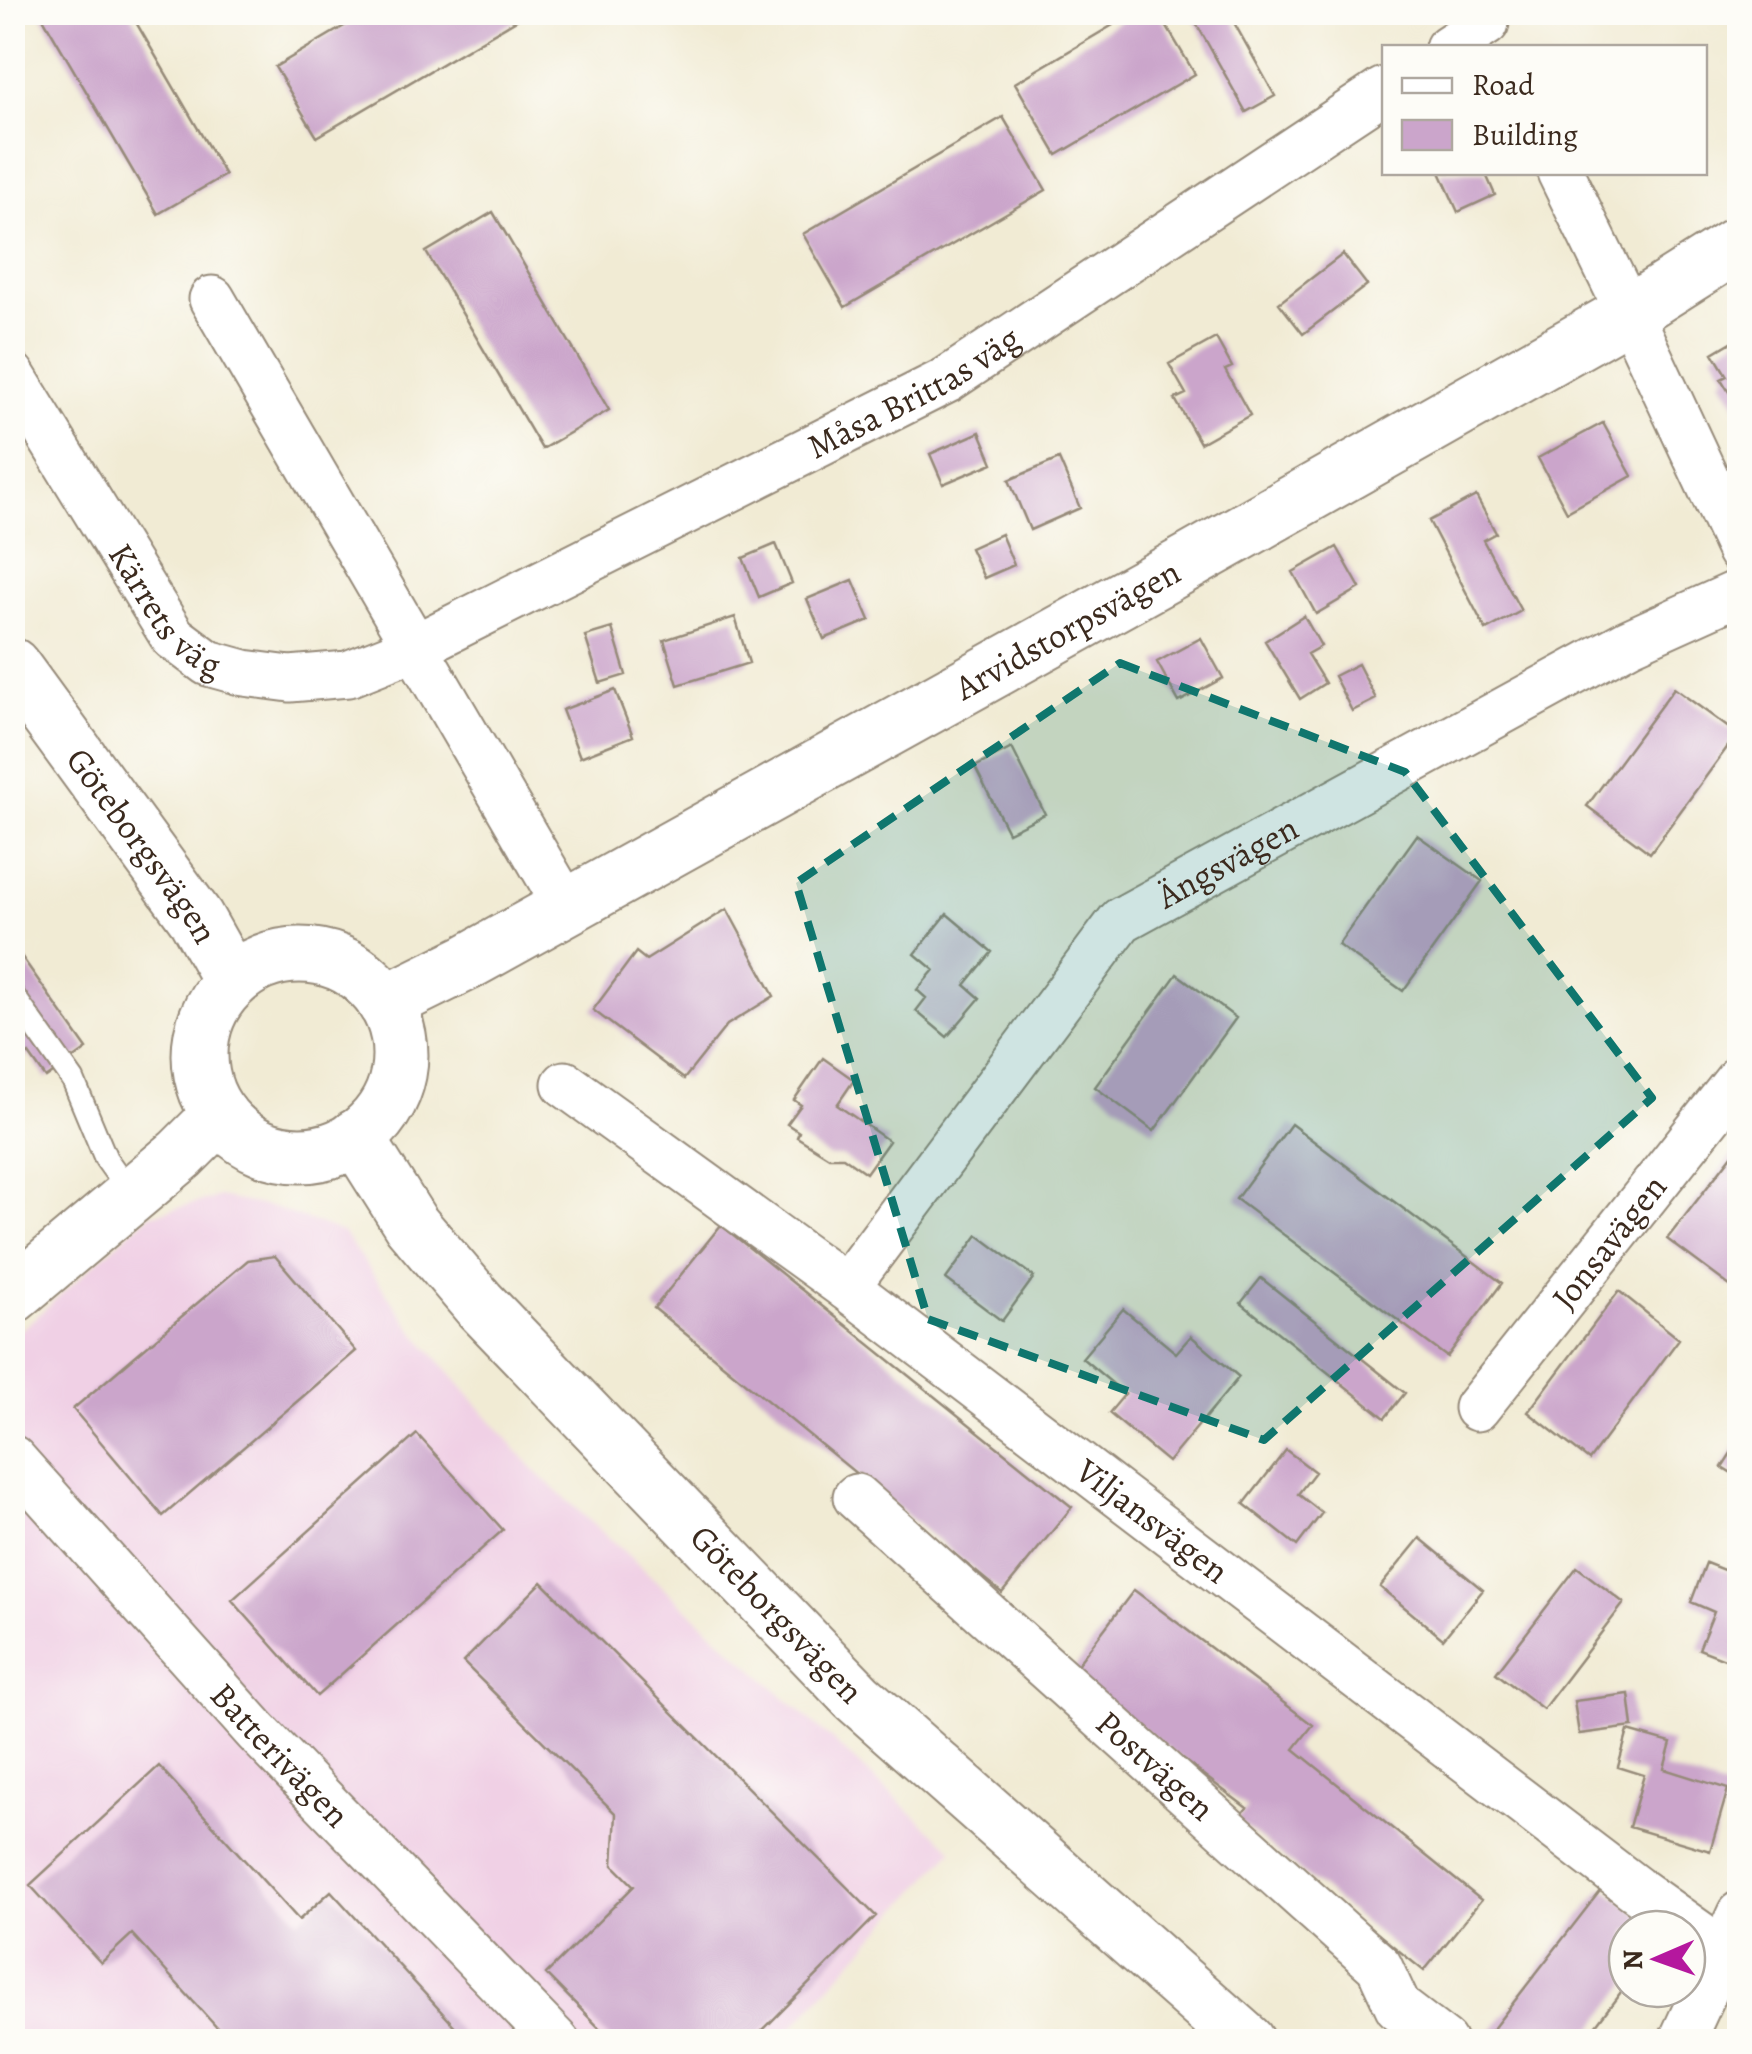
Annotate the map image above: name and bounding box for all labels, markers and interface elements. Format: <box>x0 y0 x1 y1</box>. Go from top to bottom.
legend <box>1382 45 1707 175</box>
text: Road <box>1472 65 1535 105</box>
text: Building <box>1472 115 1578 155</box>
street label: Måsa Brittas väg <box>799 314 1029 470</box>
street label: Kärrets väg <box>97 534 226 689</box>
street label: Arvidstorpsvägen <box>945 548 1189 712</box>
street label: Göteborgsvägen <box>55 738 229 952</box>
street label: Ängsvägen <box>1147 804 1307 920</box>
street label: Jonsavägen <box>1540 1164 1677 1320</box>
street label: Viljansvägen <box>1065 1446 1239 1594</box>
street label: Göteborgsvägen <box>680 1514 875 1714</box>
street label: Batterivägen <box>200 1672 360 1838</box>
street label: Postvägen <box>1085 1699 1225 1832</box>
north arrow <box>1607 1909 1707 2009</box>
text: N <box>1614 1949 1652 1971</box>

